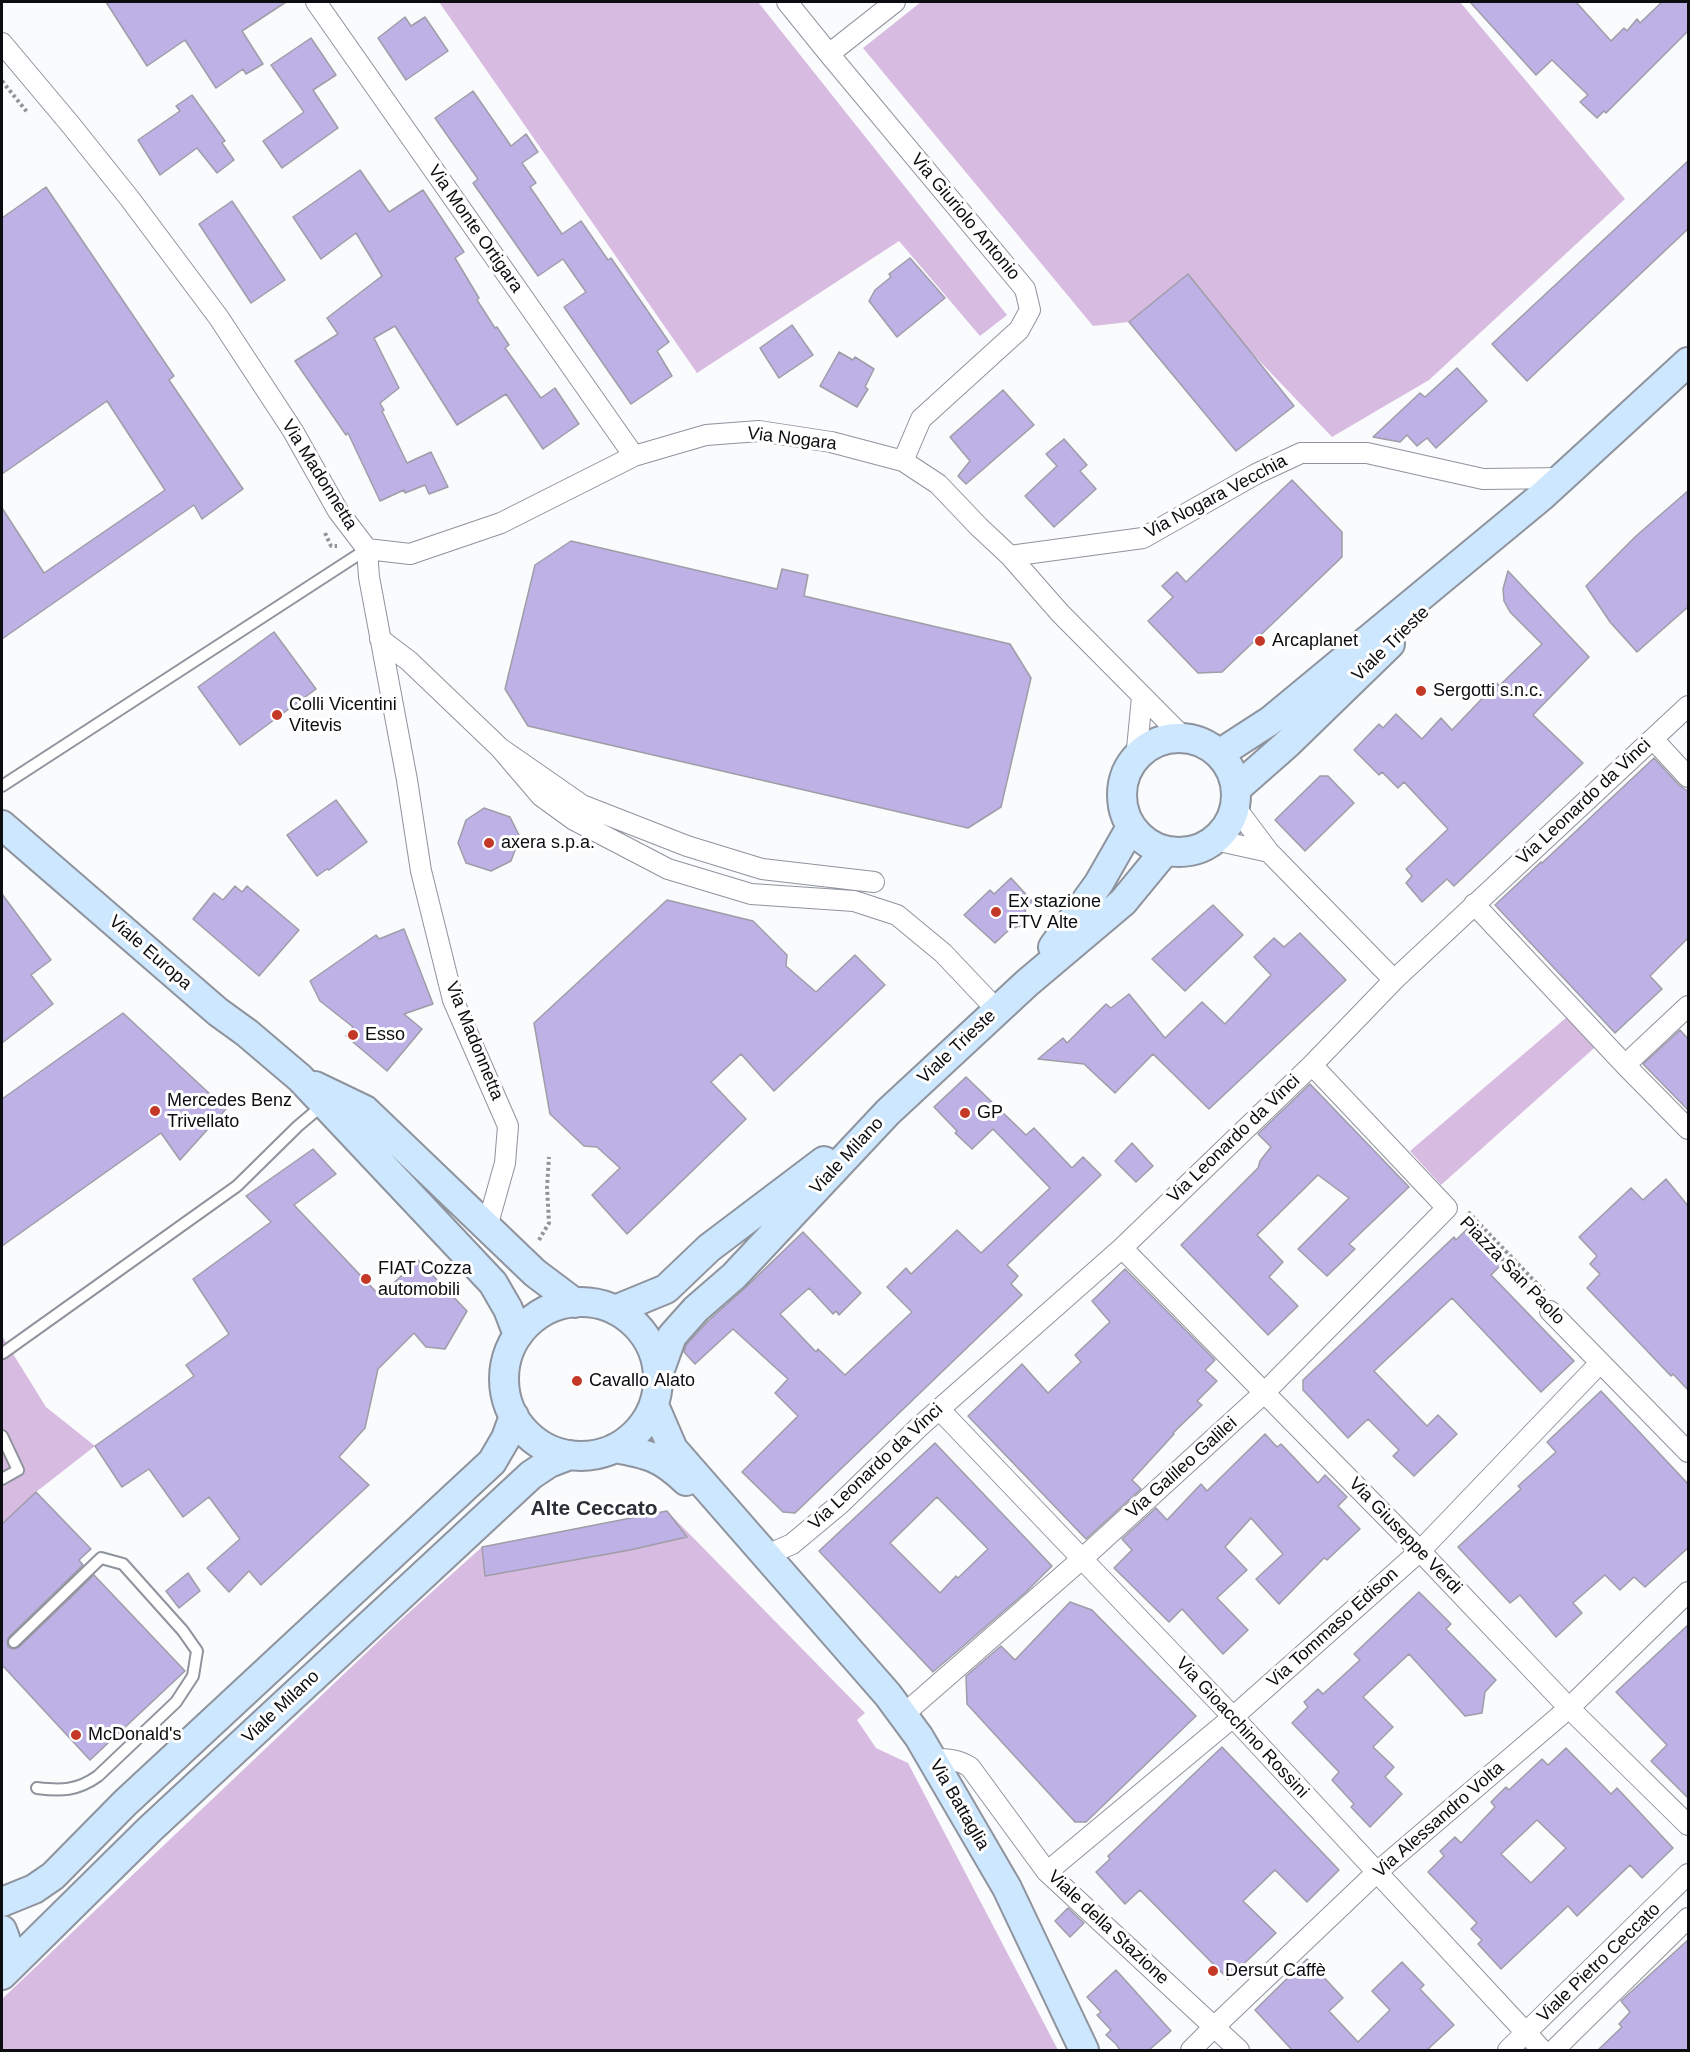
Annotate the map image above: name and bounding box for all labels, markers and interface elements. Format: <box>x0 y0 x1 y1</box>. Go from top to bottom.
street label: Via Giuriolo Antonio <box>906 149 1024 285</box>
street label: Via Monte Ortigara <box>423 161 527 297</box>
street label: Via Madonnetta <box>277 416 361 534</box>
street label: Via Nogara <box>746 423 838 455</box>
street label: Via Nogara Vecchia <box>1141 450 1291 544</box>
street label: Viale Trieste <box>1348 602 1434 686</box>
place label: Arcaplanet <box>1272 630 1358 652</box>
marker: Arcaplanet <box>1253 634 1267 648</box>
place label: Sergotti s.n.c. <box>1433 680 1543 702</box>
marker: Sergotti s.n.c. <box>1414 684 1428 698</box>
place label: Colli Vicentini Vitevis <box>289 694 397 736</box>
marker: Colli Vicentini Vitevis <box>270 708 284 722</box>
street label: Via Leonardo da Vinci <box>1512 734 1656 870</box>
place label: axera s.p.a. <box>501 832 595 854</box>
marker: axera s.p.a. <box>482 836 496 850</box>
place label: Ex stazione FTV Alte <box>1008 891 1101 934</box>
marker: Ex stazione FTV Alte <box>989 905 1003 919</box>
street label: Viale Europa <box>104 911 196 995</box>
street label: Via Madonnetta <box>440 979 508 1103</box>
street label: Viale Trieste <box>913 1005 1001 1089</box>
place label: Esso <box>365 1024 405 1046</box>
marker: Esso <box>346 1028 360 1042</box>
street label: Via Leonardo da Vinci <box>1163 1070 1305 1208</box>
place label: Mercedes Benz Trivellato <box>167 1090 292 1132</box>
place label: GP <box>977 1102 1003 1124</box>
marker: Mercedes Benz Trivellato <box>148 1104 162 1118</box>
marker: GP <box>958 1106 972 1120</box>
street label: Viale Milano <box>806 1113 888 1199</box>
street label: Piazza San Paolo <box>1455 1212 1569 1330</box>
place label: FIAT Cozza automobili <box>378 1258 472 1300</box>
marker: FIAT Cozza automobili <box>359 1272 373 1286</box>
place label: Cavallo Alato <box>589 1370 695 1392</box>
marker: Cavallo Alato <box>570 1374 584 1388</box>
street label: Via Leonardo da Vinci <box>804 1399 948 1535</box>
street label: Via Galileo Galilei <box>1122 1413 1242 1523</box>
street label: Via Giuseppe Verdi <box>1344 1473 1466 1599</box>
district label: Alte Ceccato <box>530 1496 658 1522</box>
street label: Via Tommaso Edison <box>1263 1564 1403 1692</box>
street label: Via Gioacchino Rossini <box>1171 1653 1313 1803</box>
street label: Viale Milano <box>238 1666 324 1748</box>
place label: McDonald's <box>88 1724 181 1746</box>
marker: McDonald's <box>69 1728 83 1742</box>
street label: Via Battaglia <box>924 1756 994 1854</box>
street label: Via Alessandro Volta <box>1369 1757 1509 1883</box>
street label: Viale della Stazione <box>1043 1866 1173 1990</box>
street label: Viale Pietro Ceccato <box>1533 1899 1665 2027</box>
place label: Dersut Caffè <box>1225 1960 1326 1982</box>
marker: Dersut Caffè <box>1206 1964 1220 1978</box>

